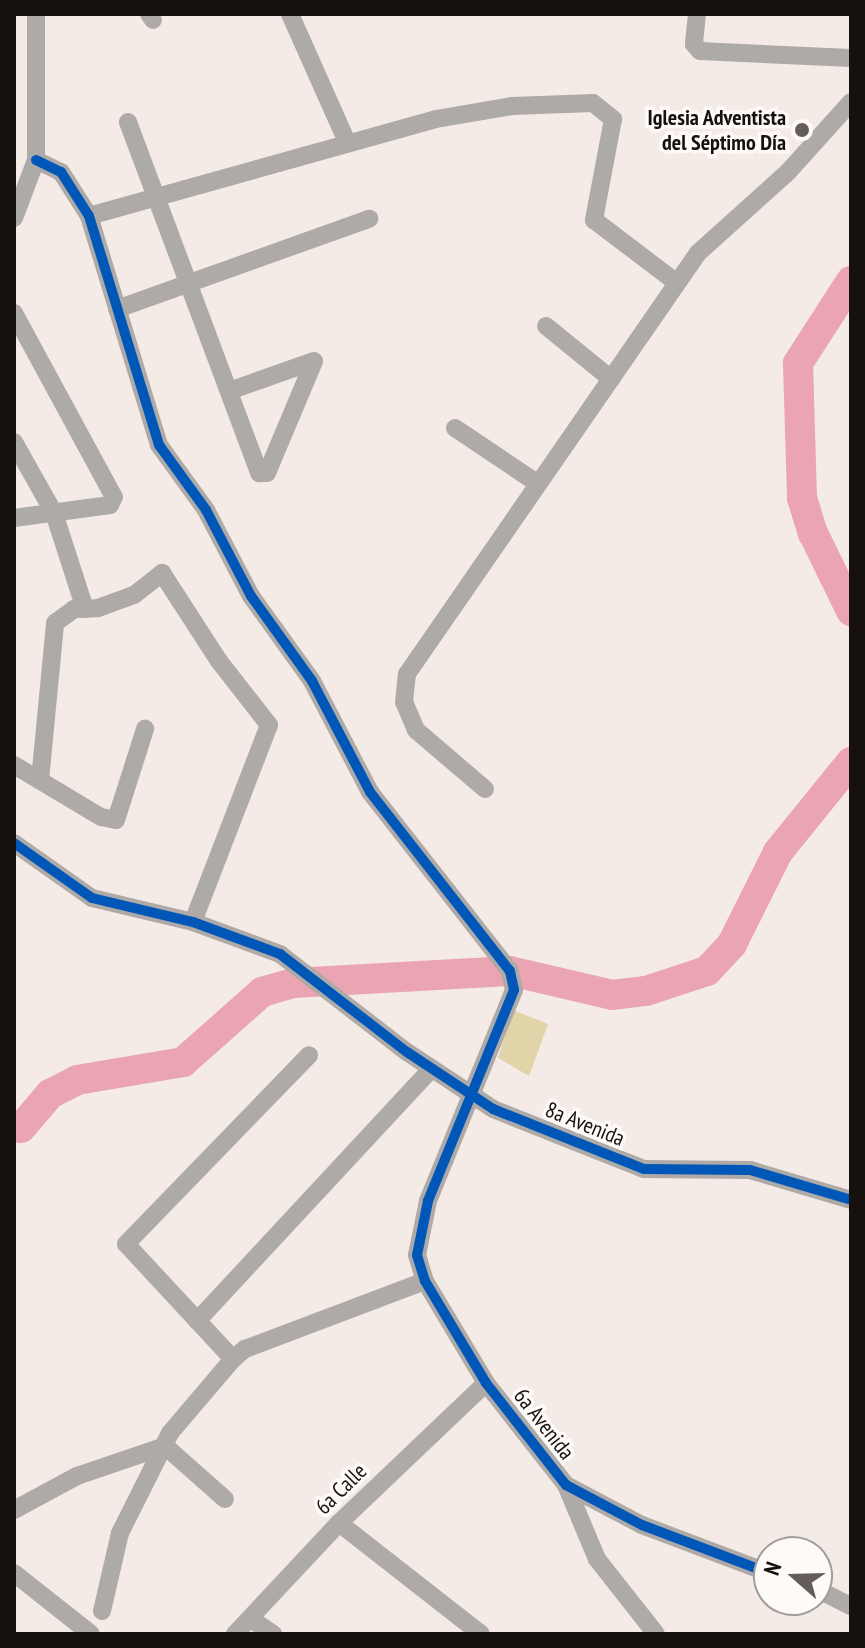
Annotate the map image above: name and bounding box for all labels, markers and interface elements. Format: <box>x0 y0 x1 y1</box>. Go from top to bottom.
place label: Iglesia Adventista del Séptimo Día <box>647 104 786 156</box>
marker: Iglesia Adventista del Séptimo Día <box>793 121 811 139</box>
street label: 8a Avenida <box>541 1096 629 1152</box>
street label: 6a Avenida <box>508 1383 580 1465</box>
street label: 6a Calle <box>310 1458 372 1520</box>
north arrow <box>753 1536 833 1616</box>
text: N <box>757 1558 788 1579</box>

